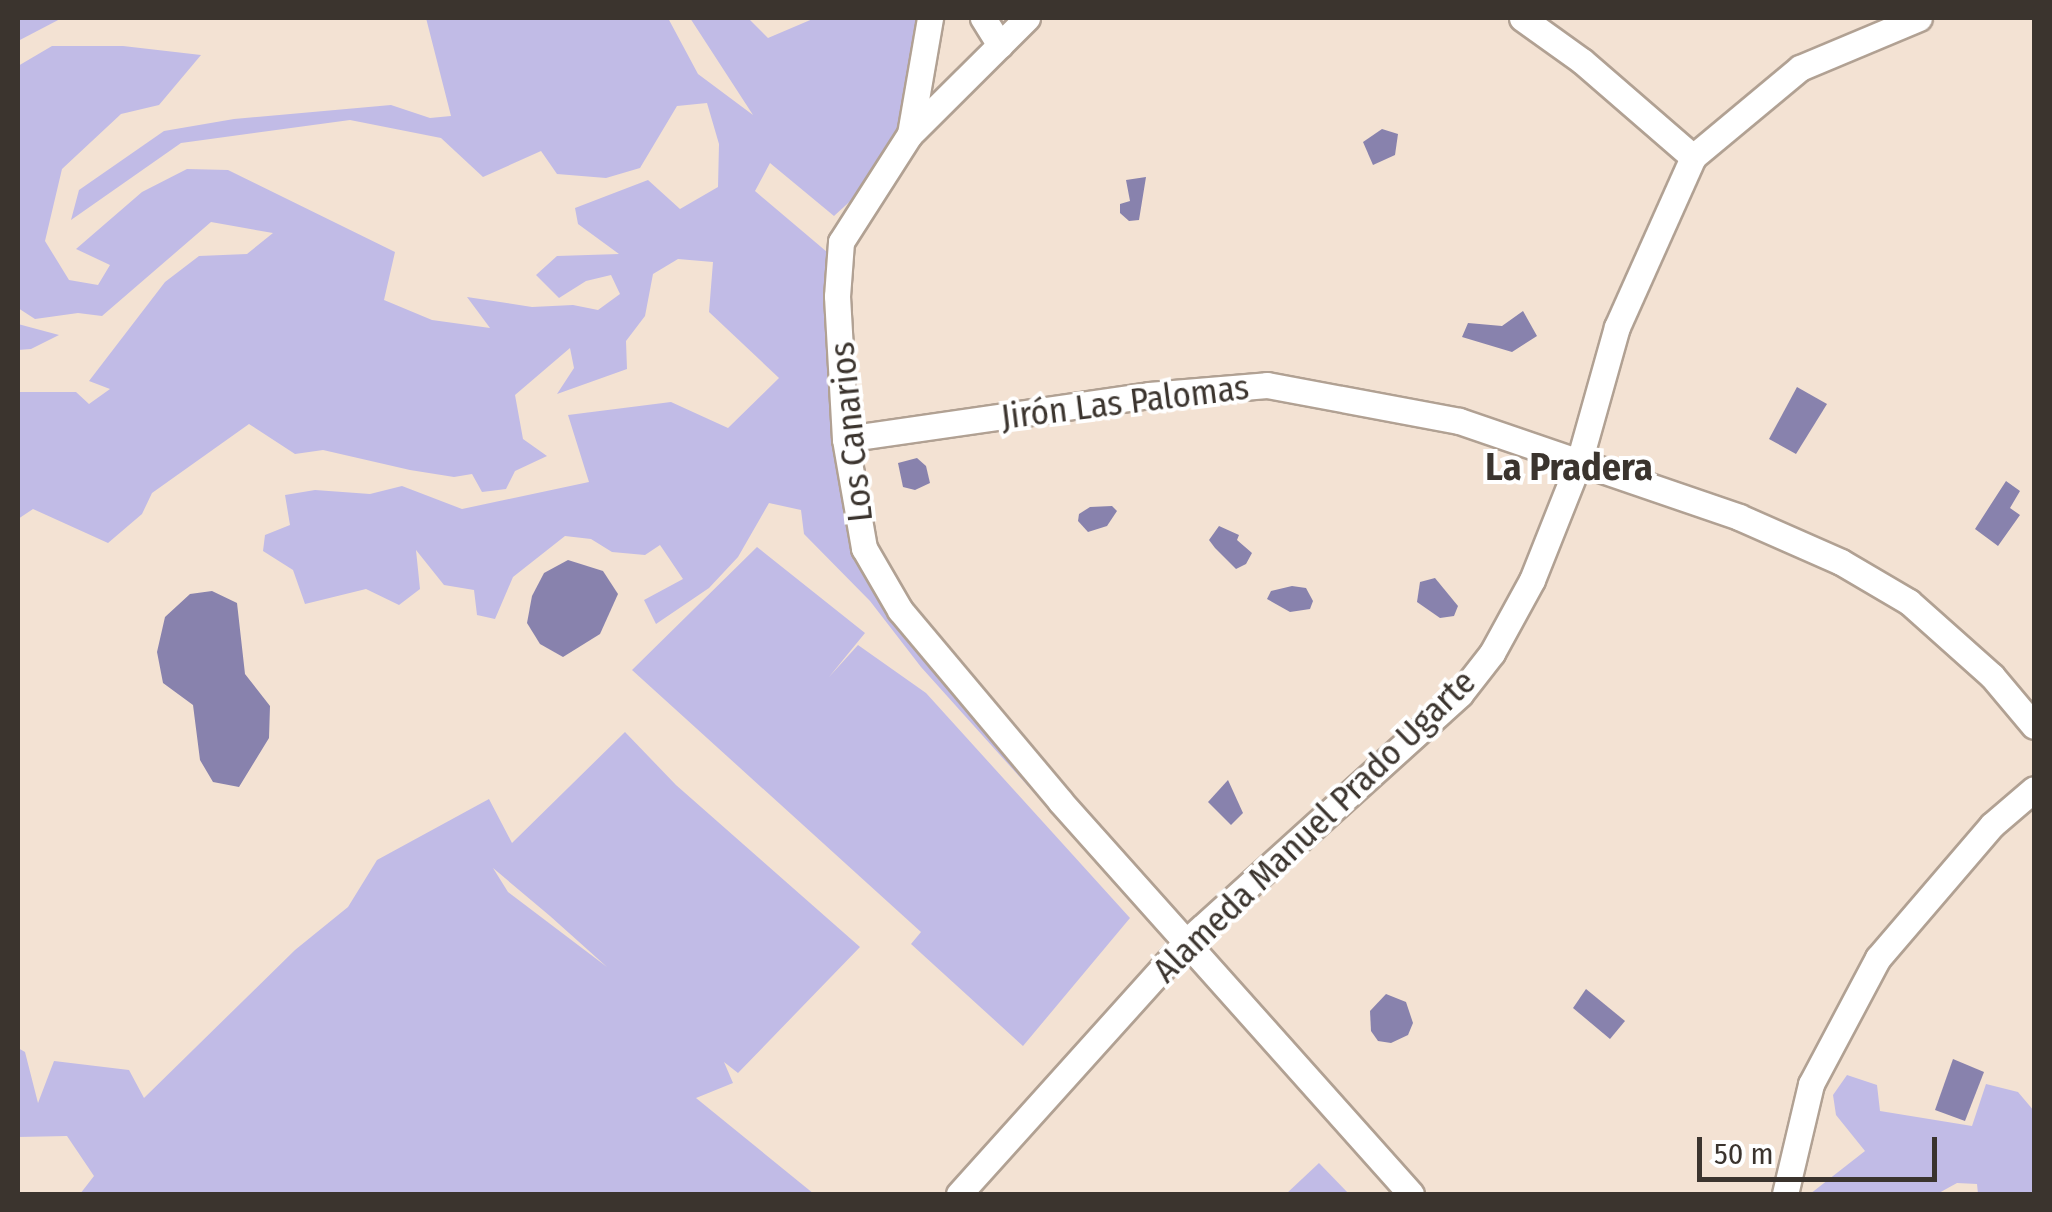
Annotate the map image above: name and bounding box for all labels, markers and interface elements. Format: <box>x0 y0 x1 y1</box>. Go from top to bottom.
street label: Los Canarios <box>821 340 881 524</box>
street label: Jirón Las Palomas <box>999 366 1251 438</box>
district label: La Pradera <box>1485 445 1653 491</box>
street label: Alameda Manuel Prado Ugarte <box>1144 661 1484 991</box>
scale bar <box>1702 1117 1942 1179</box>
text: 50 m <box>1714 1136 1774 1172</box>

